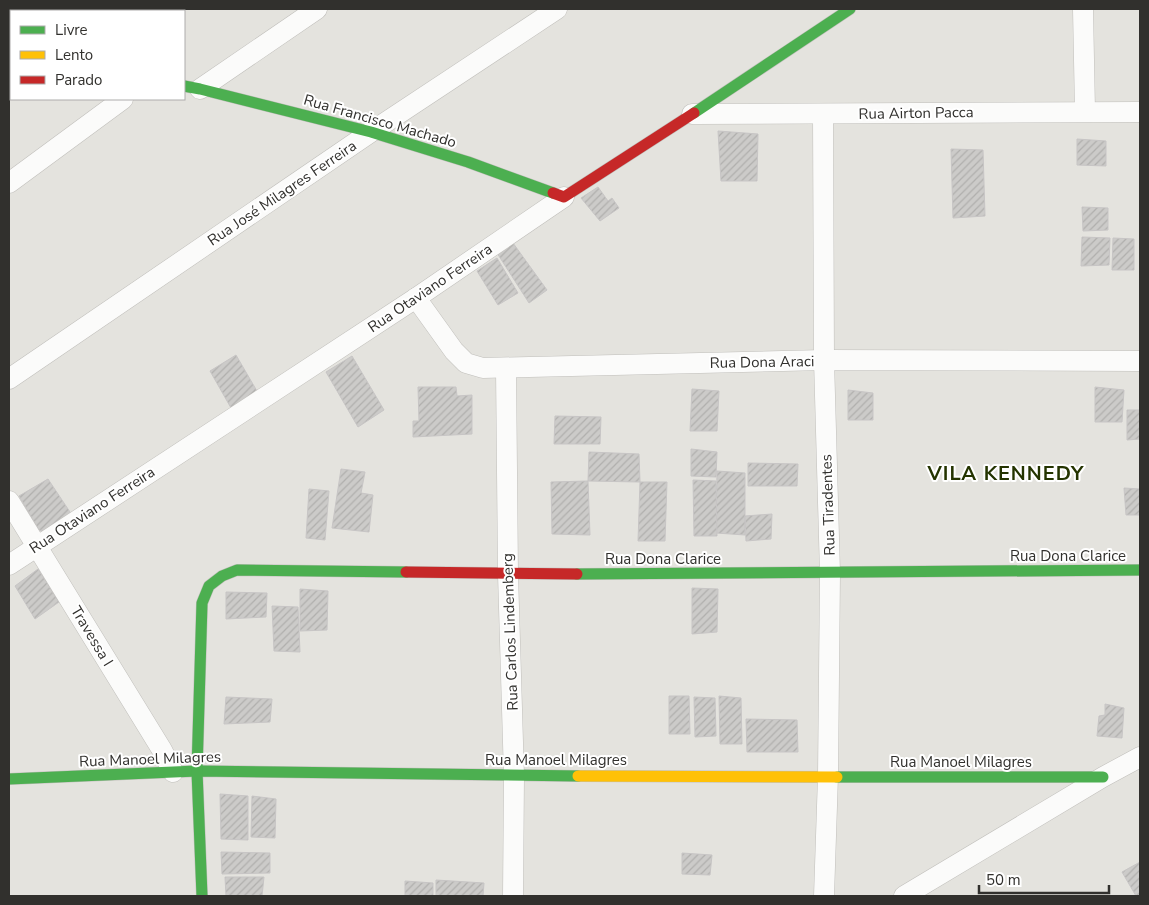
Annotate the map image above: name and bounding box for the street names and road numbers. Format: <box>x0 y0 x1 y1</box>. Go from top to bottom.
street label: Rua Francisco Machado <box>301 90 459 152</box>
street label: Rua Airton Pacca <box>858 102 974 124</box>
street label: Rua José Milagres Ferreira <box>204 136 360 250</box>
street label: Rua Otaviano Ferreira <box>364 239 496 337</box>
street label: Rua Dona Araci <box>710 351 814 373</box>
street label: Rua Tiradentes <box>816 454 840 556</box>
street label: Rua Otaviano Ferreira <box>25 462 159 558</box>
street label: Rua Dona Clarice <box>1010 546 1126 566</box>
street label: Rua Dona Clarice <box>605 549 721 569</box>
street label: Rua Carlos Lindemberg <box>497 553 523 711</box>
street label: Travessa I <box>66 602 118 670</box>
street label: Rua Manoel Milagres <box>79 747 221 771</box>
street label: Rua Manoel Milagres <box>485 750 627 770</box>
street label: Rua Manoel Milagres <box>890 752 1032 772</box>

